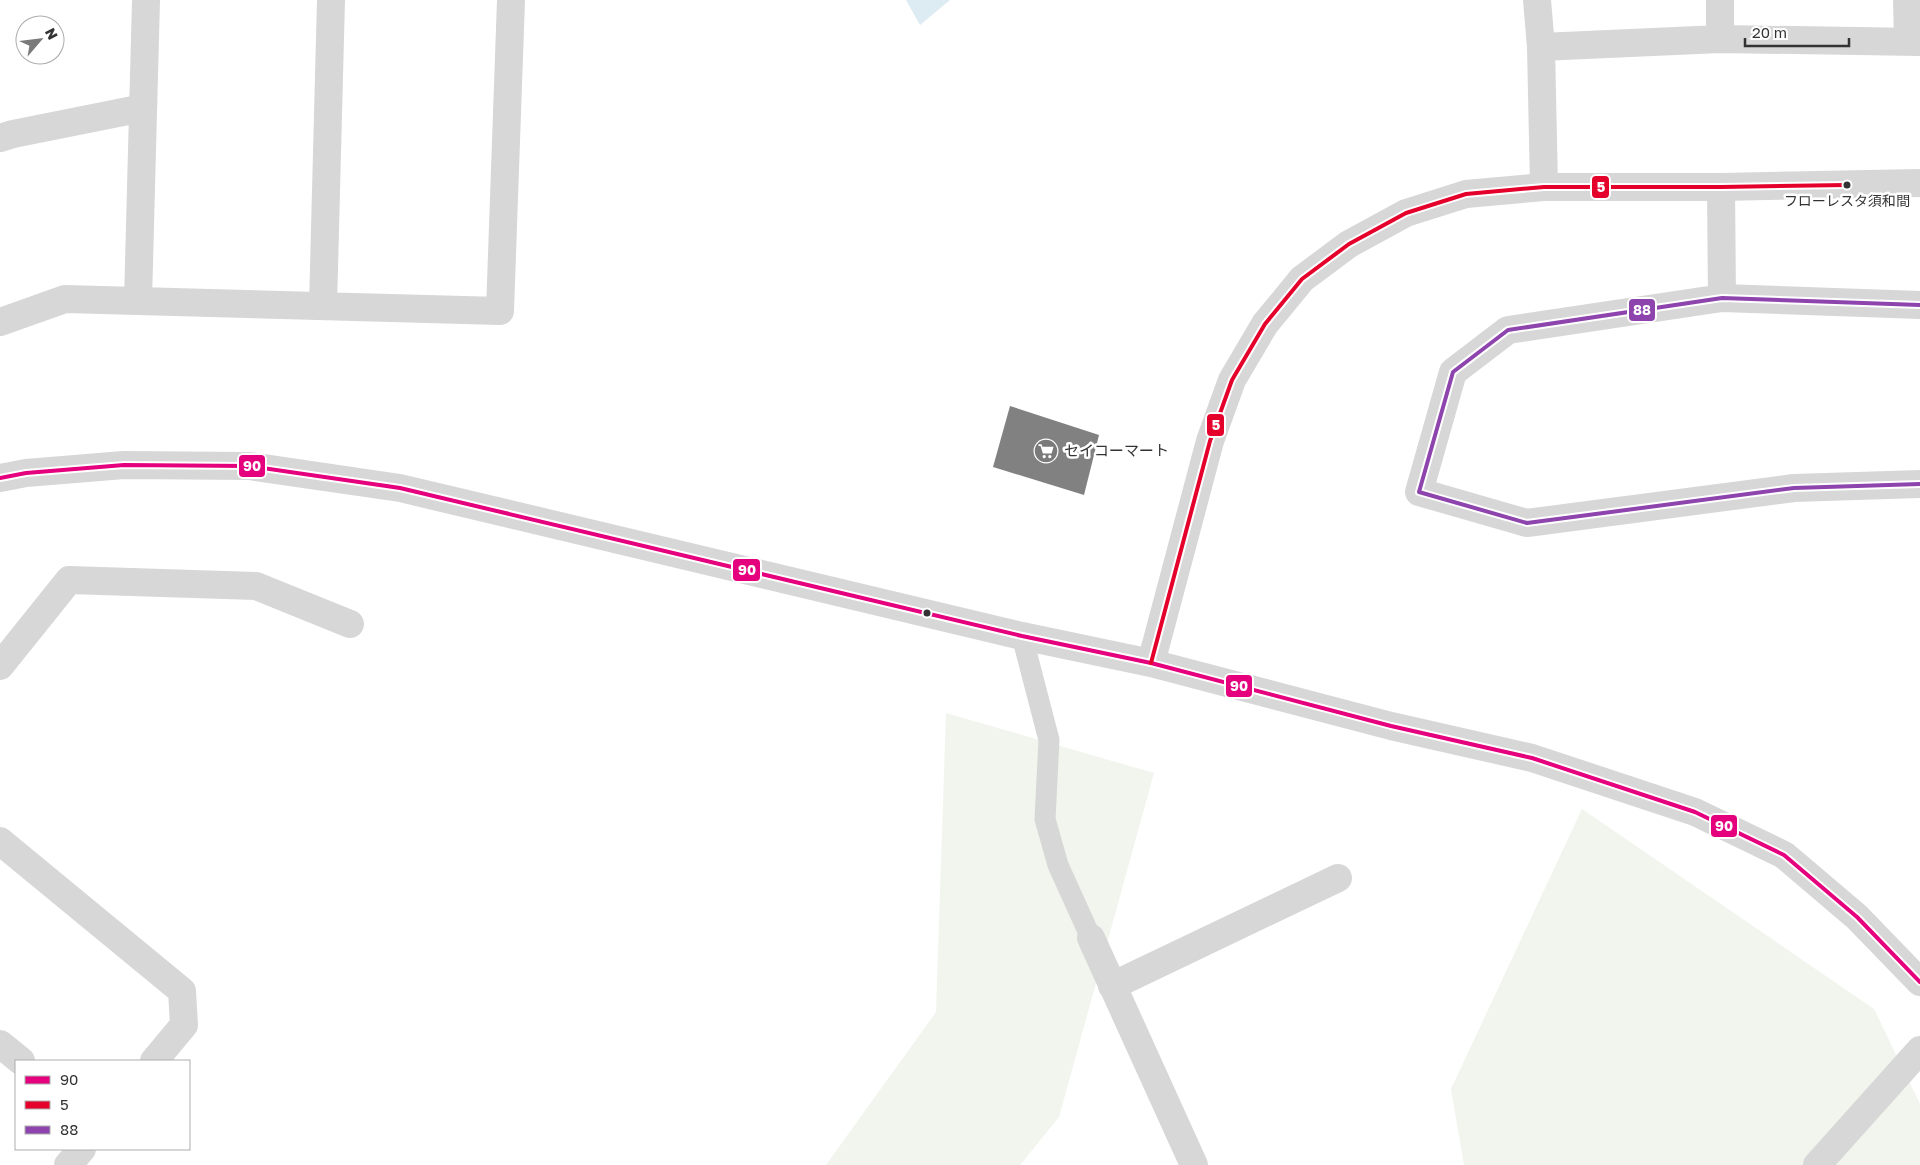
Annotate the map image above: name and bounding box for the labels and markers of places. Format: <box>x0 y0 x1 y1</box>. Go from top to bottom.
marker: フローレスタ須和間 <box>1842 180 1852 190</box>
place label: フローレスタ須和間 <box>1784 192 1910 209</box>
supermarket icon: セイコーマート <box>1033 438 1059 464</box>
place label: セイコーマート <box>1064 441 1169 459</box>
unlabelled marker <box>922 608 932 618</box>

